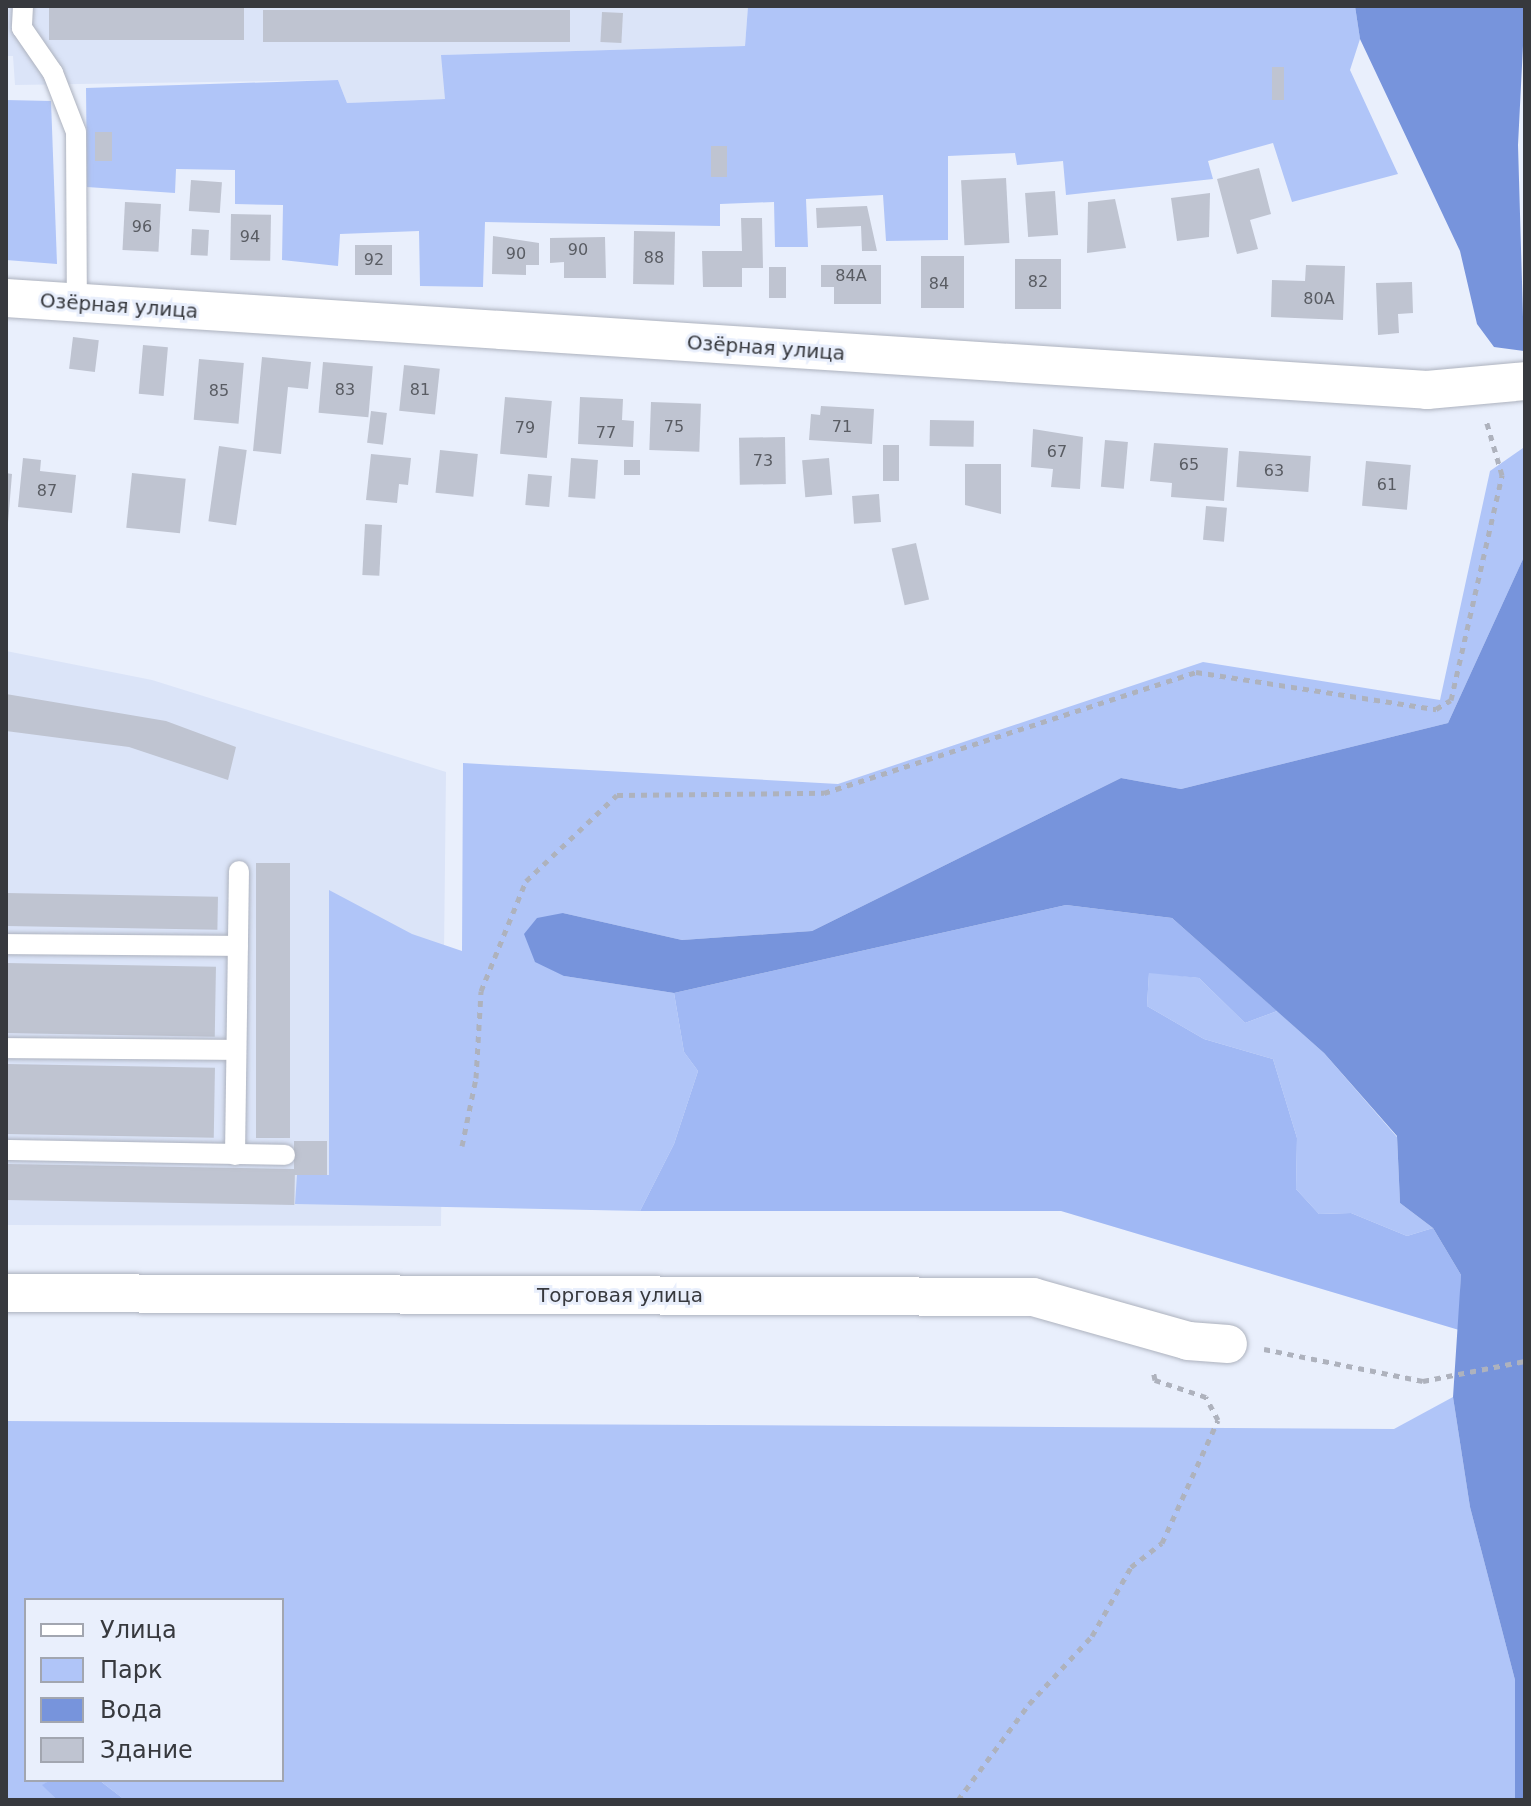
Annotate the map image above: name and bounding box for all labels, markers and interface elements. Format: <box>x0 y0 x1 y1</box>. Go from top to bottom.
house number: 96 <box>132 217 152 237</box>
house number: 94 <box>240 227 260 247</box>
house number: 90 <box>568 240 588 260</box>
house number: 90 <box>506 244 526 264</box>
house number: 88 <box>644 248 664 268</box>
house number: 92 <box>364 250 384 270</box>
house number: 84А <box>835 266 867 286</box>
house number: 82 <box>1028 272 1048 292</box>
house number: 84 <box>929 274 949 294</box>
street label: Озёрная улица <box>39 288 199 324</box>
house number: 80А <box>1303 289 1335 309</box>
street label: Озёрная улица <box>686 330 846 366</box>
house number: 83 <box>335 380 355 400</box>
house number: 81 <box>410 380 430 400</box>
house number: 85 <box>209 381 229 401</box>
house number: 75 <box>664 417 684 437</box>
house number: 71 <box>832 417 852 437</box>
house number: 79 <box>515 418 535 438</box>
house number: 77 <box>596 423 616 443</box>
house number: 67 <box>1047 442 1067 462</box>
house number: 73 <box>753 451 773 471</box>
house number: 65 <box>1179 455 1199 475</box>
house number: 63 <box>1264 461 1284 481</box>
house number: 61 <box>1377 475 1397 495</box>
house number: 87 <box>37 481 57 501</box>
street label: Торговая улица <box>537 1283 703 1307</box>
legend <box>24 1598 284 1782</box>
text: Улица <box>100 1616 177 1644</box>
text: Парк <box>100 1656 162 1684</box>
text: Вода <box>100 1696 162 1724</box>
text: Здание <box>100 1736 193 1764</box>

